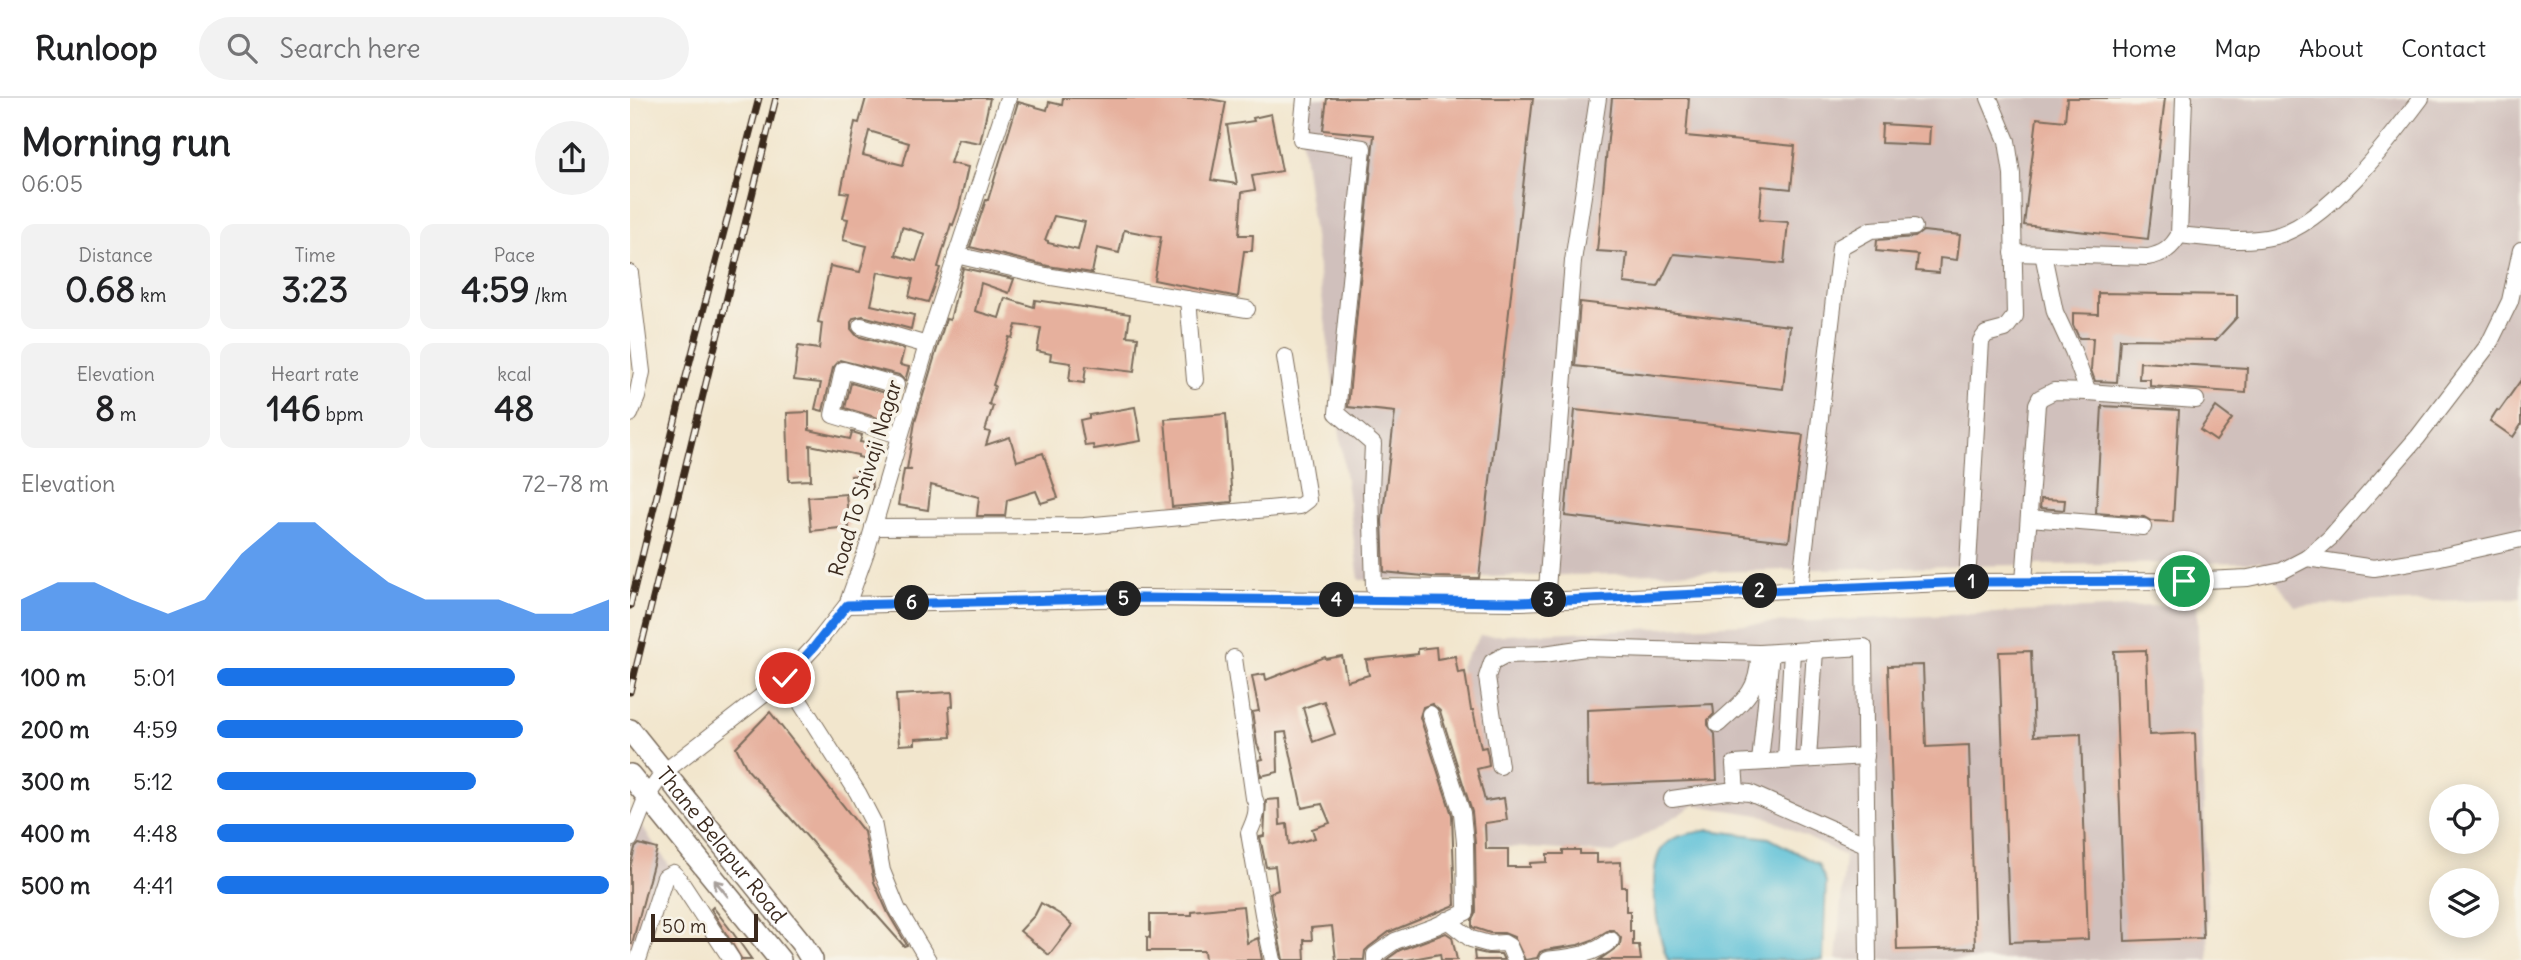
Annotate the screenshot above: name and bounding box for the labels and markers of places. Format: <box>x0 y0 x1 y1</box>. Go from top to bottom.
pin <box>2154 551 2214 611</box>
pin: 1 <box>1954 564 1990 600</box>
pin: 2 <box>1742 574 1778 608</box>
pin: 5 <box>1106 582 1142 616</box>
pin: 4 <box>1320 582 1354 618</box>
pin: 3 <box>1532 582 1566 618</box>
pin: 6 <box>894 586 930 620</box>
pin <box>755 648 815 708</box>

